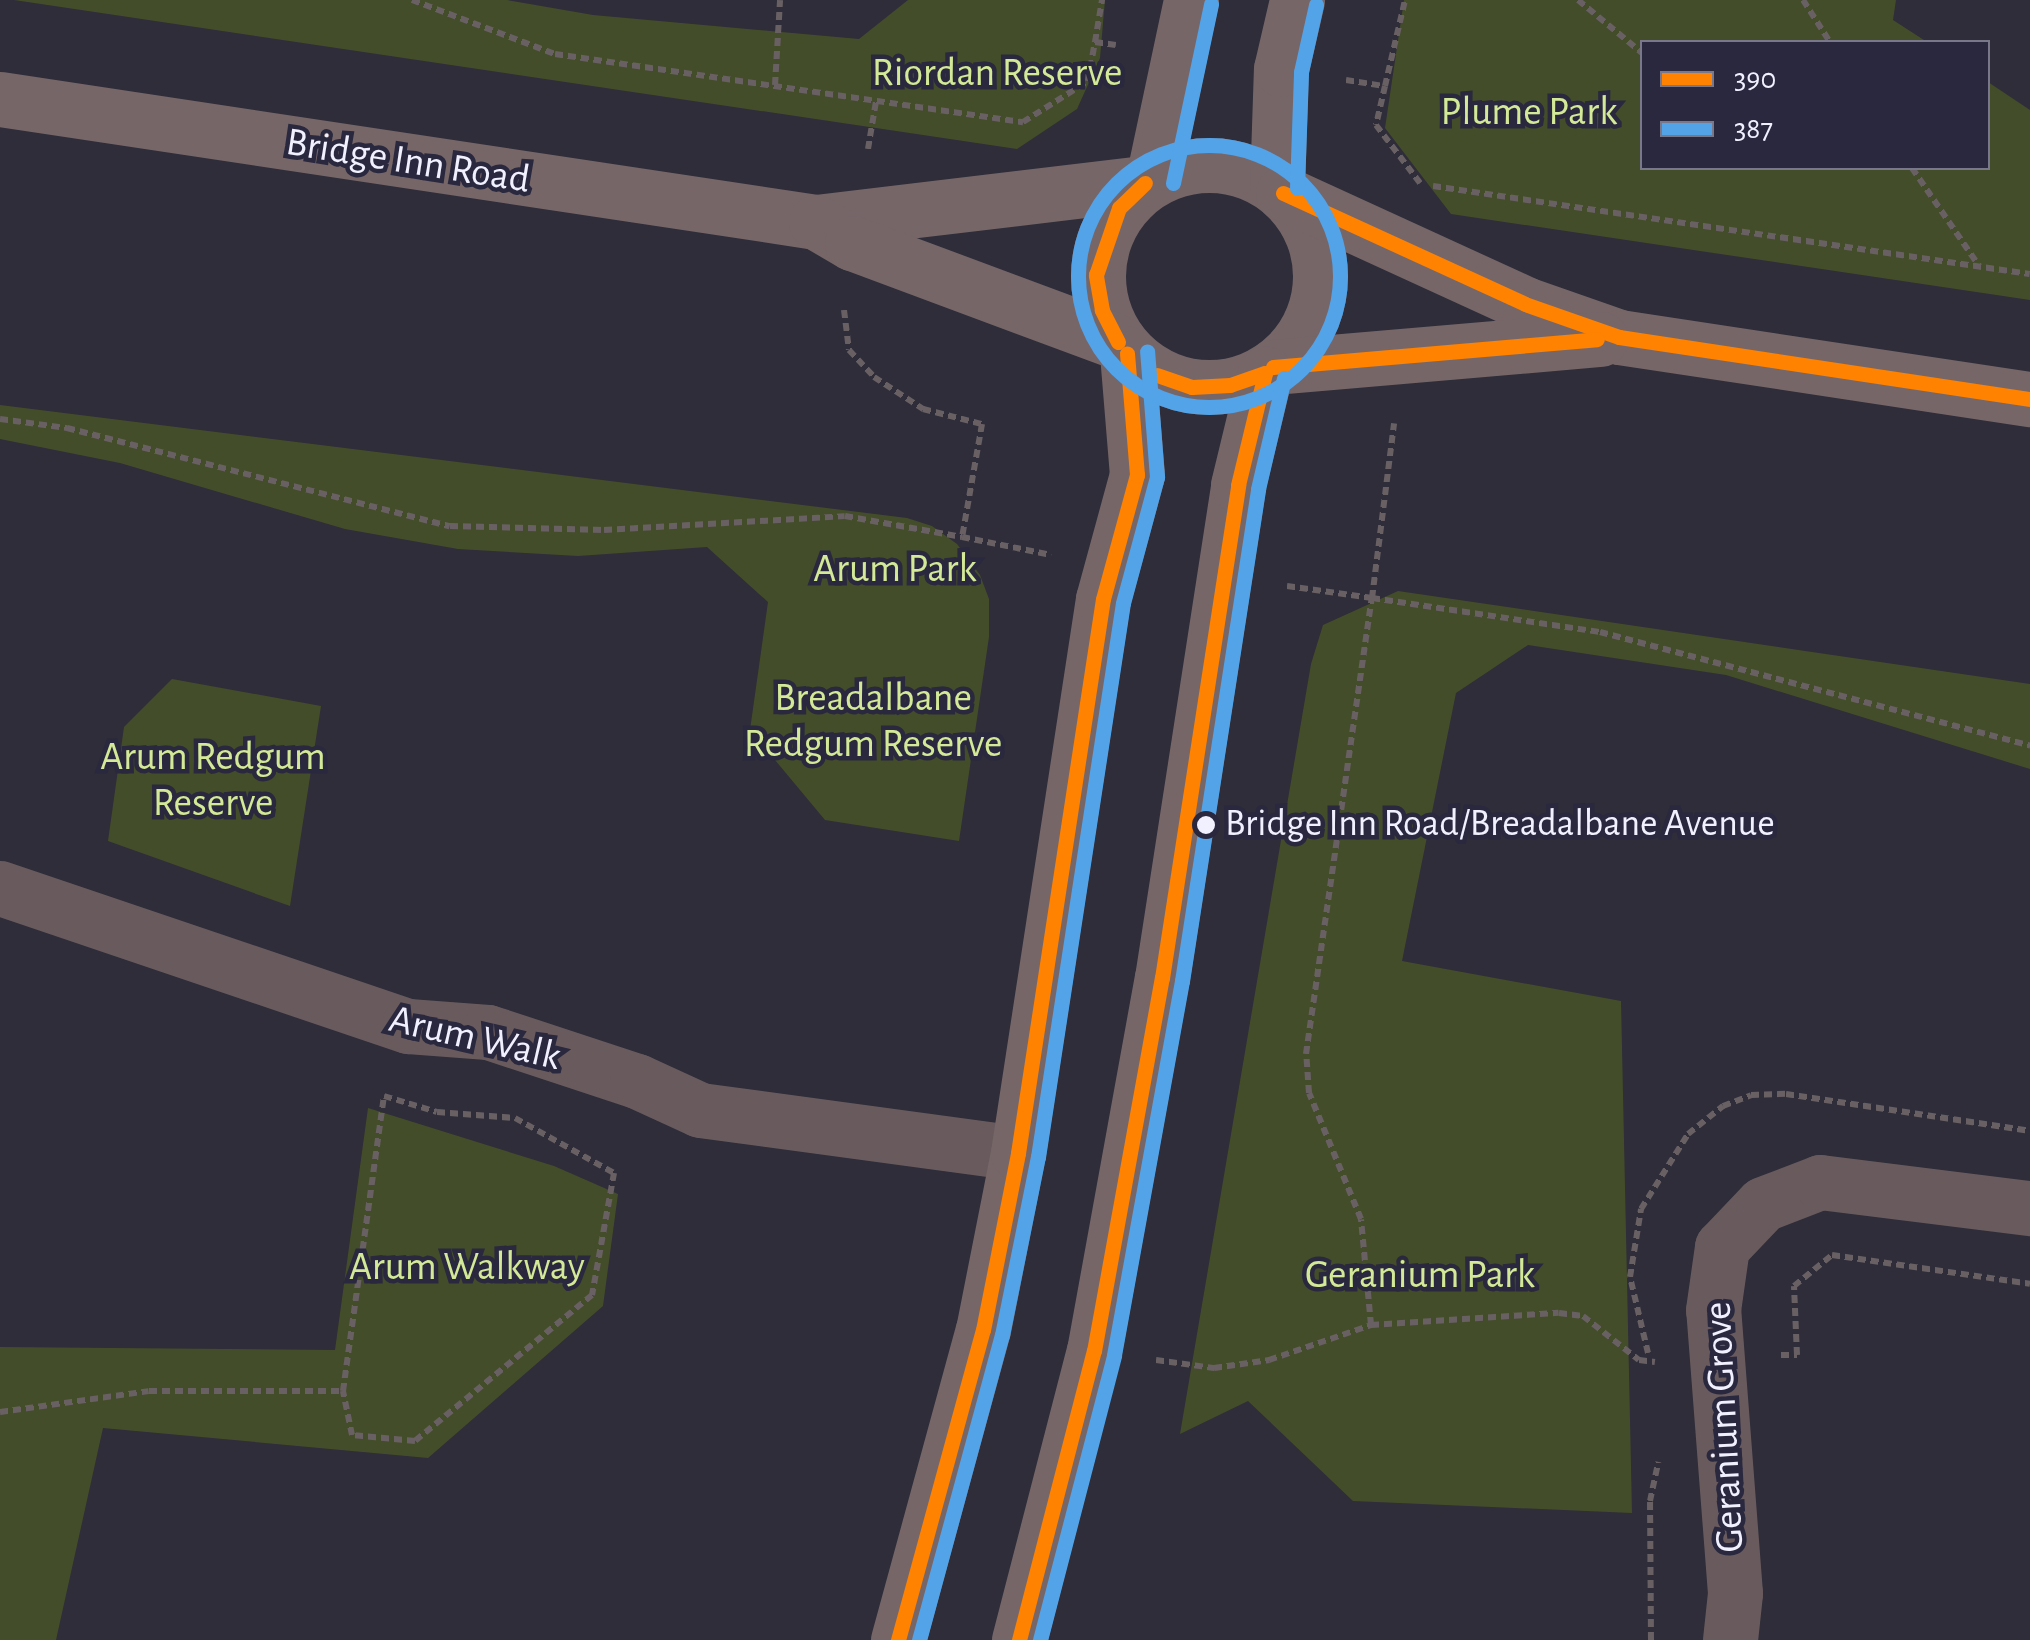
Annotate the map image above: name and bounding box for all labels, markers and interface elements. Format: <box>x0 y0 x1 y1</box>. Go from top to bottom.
legend <box>1640 40 1990 170</box>
park label: Riordan Reserve <box>872 49 1122 97</box>
text: 390 <box>1734 64 1776 94</box>
park label: Plume Park <box>1441 88 1617 136</box>
text: 387 <box>1734 114 1773 144</box>
street label: Bridge Inn Road <box>283 118 533 204</box>
park label: Arum Park <box>813 545 977 593</box>
park label: Breadalbane Redgum Reserve <box>744 674 1002 768</box>
park label: Arum Redgum Reserve <box>100 733 326 827</box>
place label: Bridge Inn Road/Breadalbane Avenue <box>1225 802 1775 848</box>
marker: Bridge Inn Road/Breadalbane Avenue <box>1196 815 1216 835</box>
street label: Arum Walk <box>385 995 565 1081</box>
park label: Arum Walkway <box>349 1243 585 1291</box>
park label: Geranium Park <box>1305 1251 1535 1299</box>
street label: Geranium Grove <box>1693 1300 1755 1554</box>

